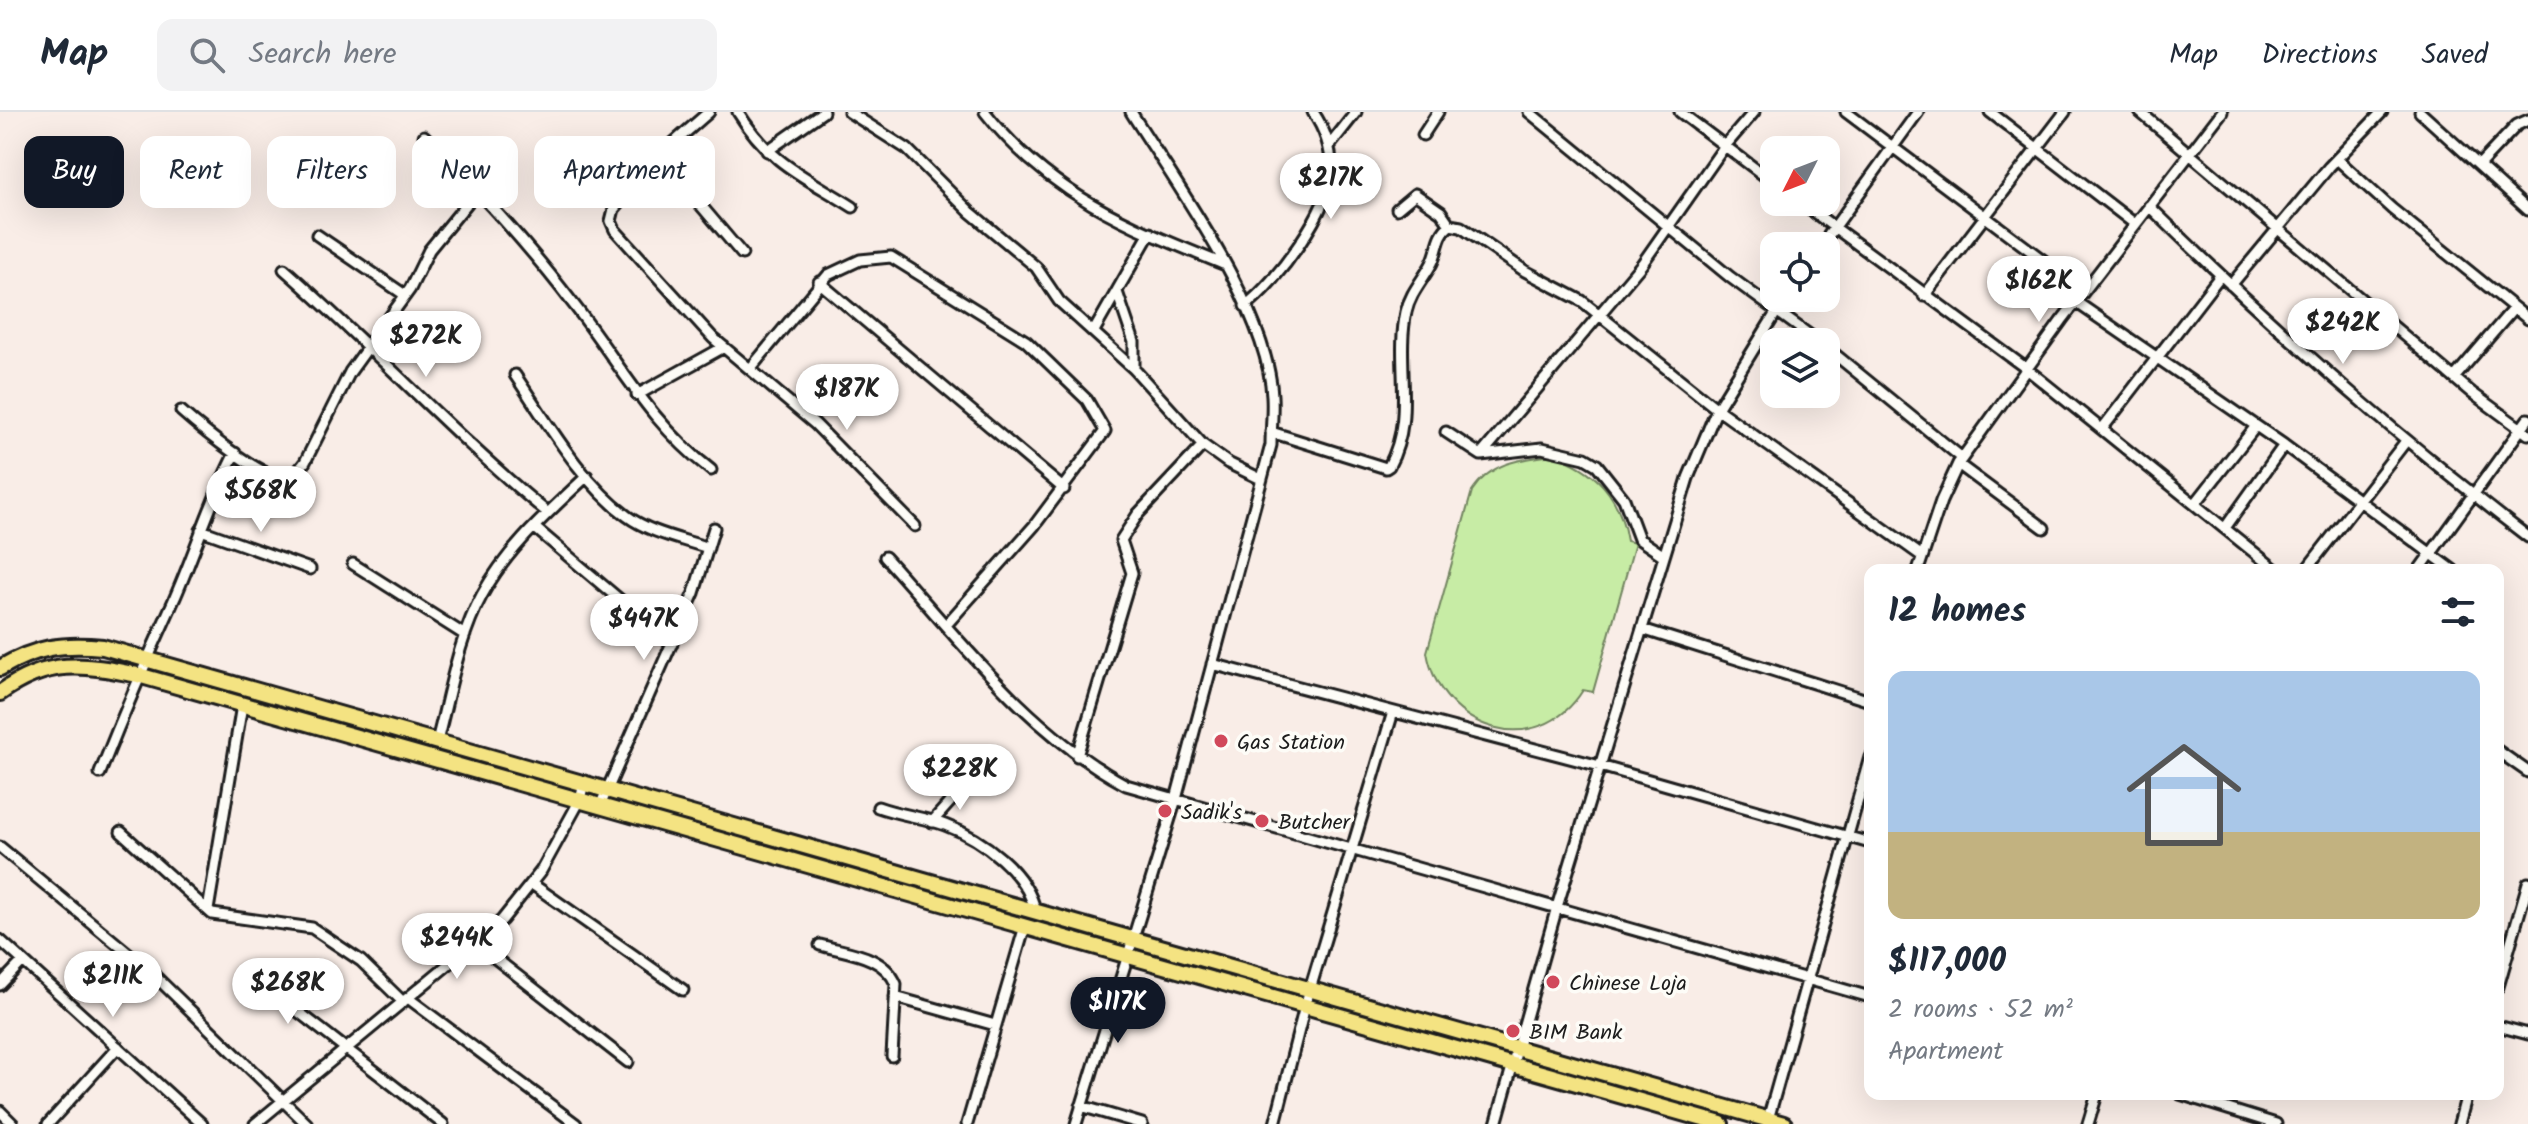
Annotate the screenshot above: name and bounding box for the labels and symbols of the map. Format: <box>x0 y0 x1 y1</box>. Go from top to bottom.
north arrow <box>1760 136 1840 216</box>
pin: $217K <box>1275 153 1387 221</box>
pin: $162K <box>1983 256 2095 324</box>
pin: $242K <box>2287 298 2399 366</box>
pin: $272K <box>370 311 482 379</box>
pin: $187K <box>791 364 903 432</box>
pin: $568K <box>205 466 317 534</box>
pin: $447K <box>588 594 700 662</box>
place label: Gas Station <box>1237 726 1345 761</box>
marker: Gas Station <box>1212 732 1230 750</box>
pin: $228K <box>904 744 1016 812</box>
place label: Sadik's <box>1181 796 1243 831</box>
marker: Sadik's <box>1156 802 1174 820</box>
place label: Butcher <box>1278 806 1352 841</box>
marker: Butcher <box>1253 812 1271 830</box>
pin: $244K <box>401 913 513 981</box>
pin: $211K <box>57 951 169 1019</box>
pin: $268K <box>232 958 344 1026</box>
place label: Chinese Loja <box>1569 967 1687 1002</box>
marker: Chinese Loja <box>1544 973 1562 991</box>
pin: $117K <box>1062 977 1174 1045</box>
place label: BIM Bank <box>1529 1016 1623 1051</box>
marker: BIM Bank <box>1504 1022 1522 1040</box>

